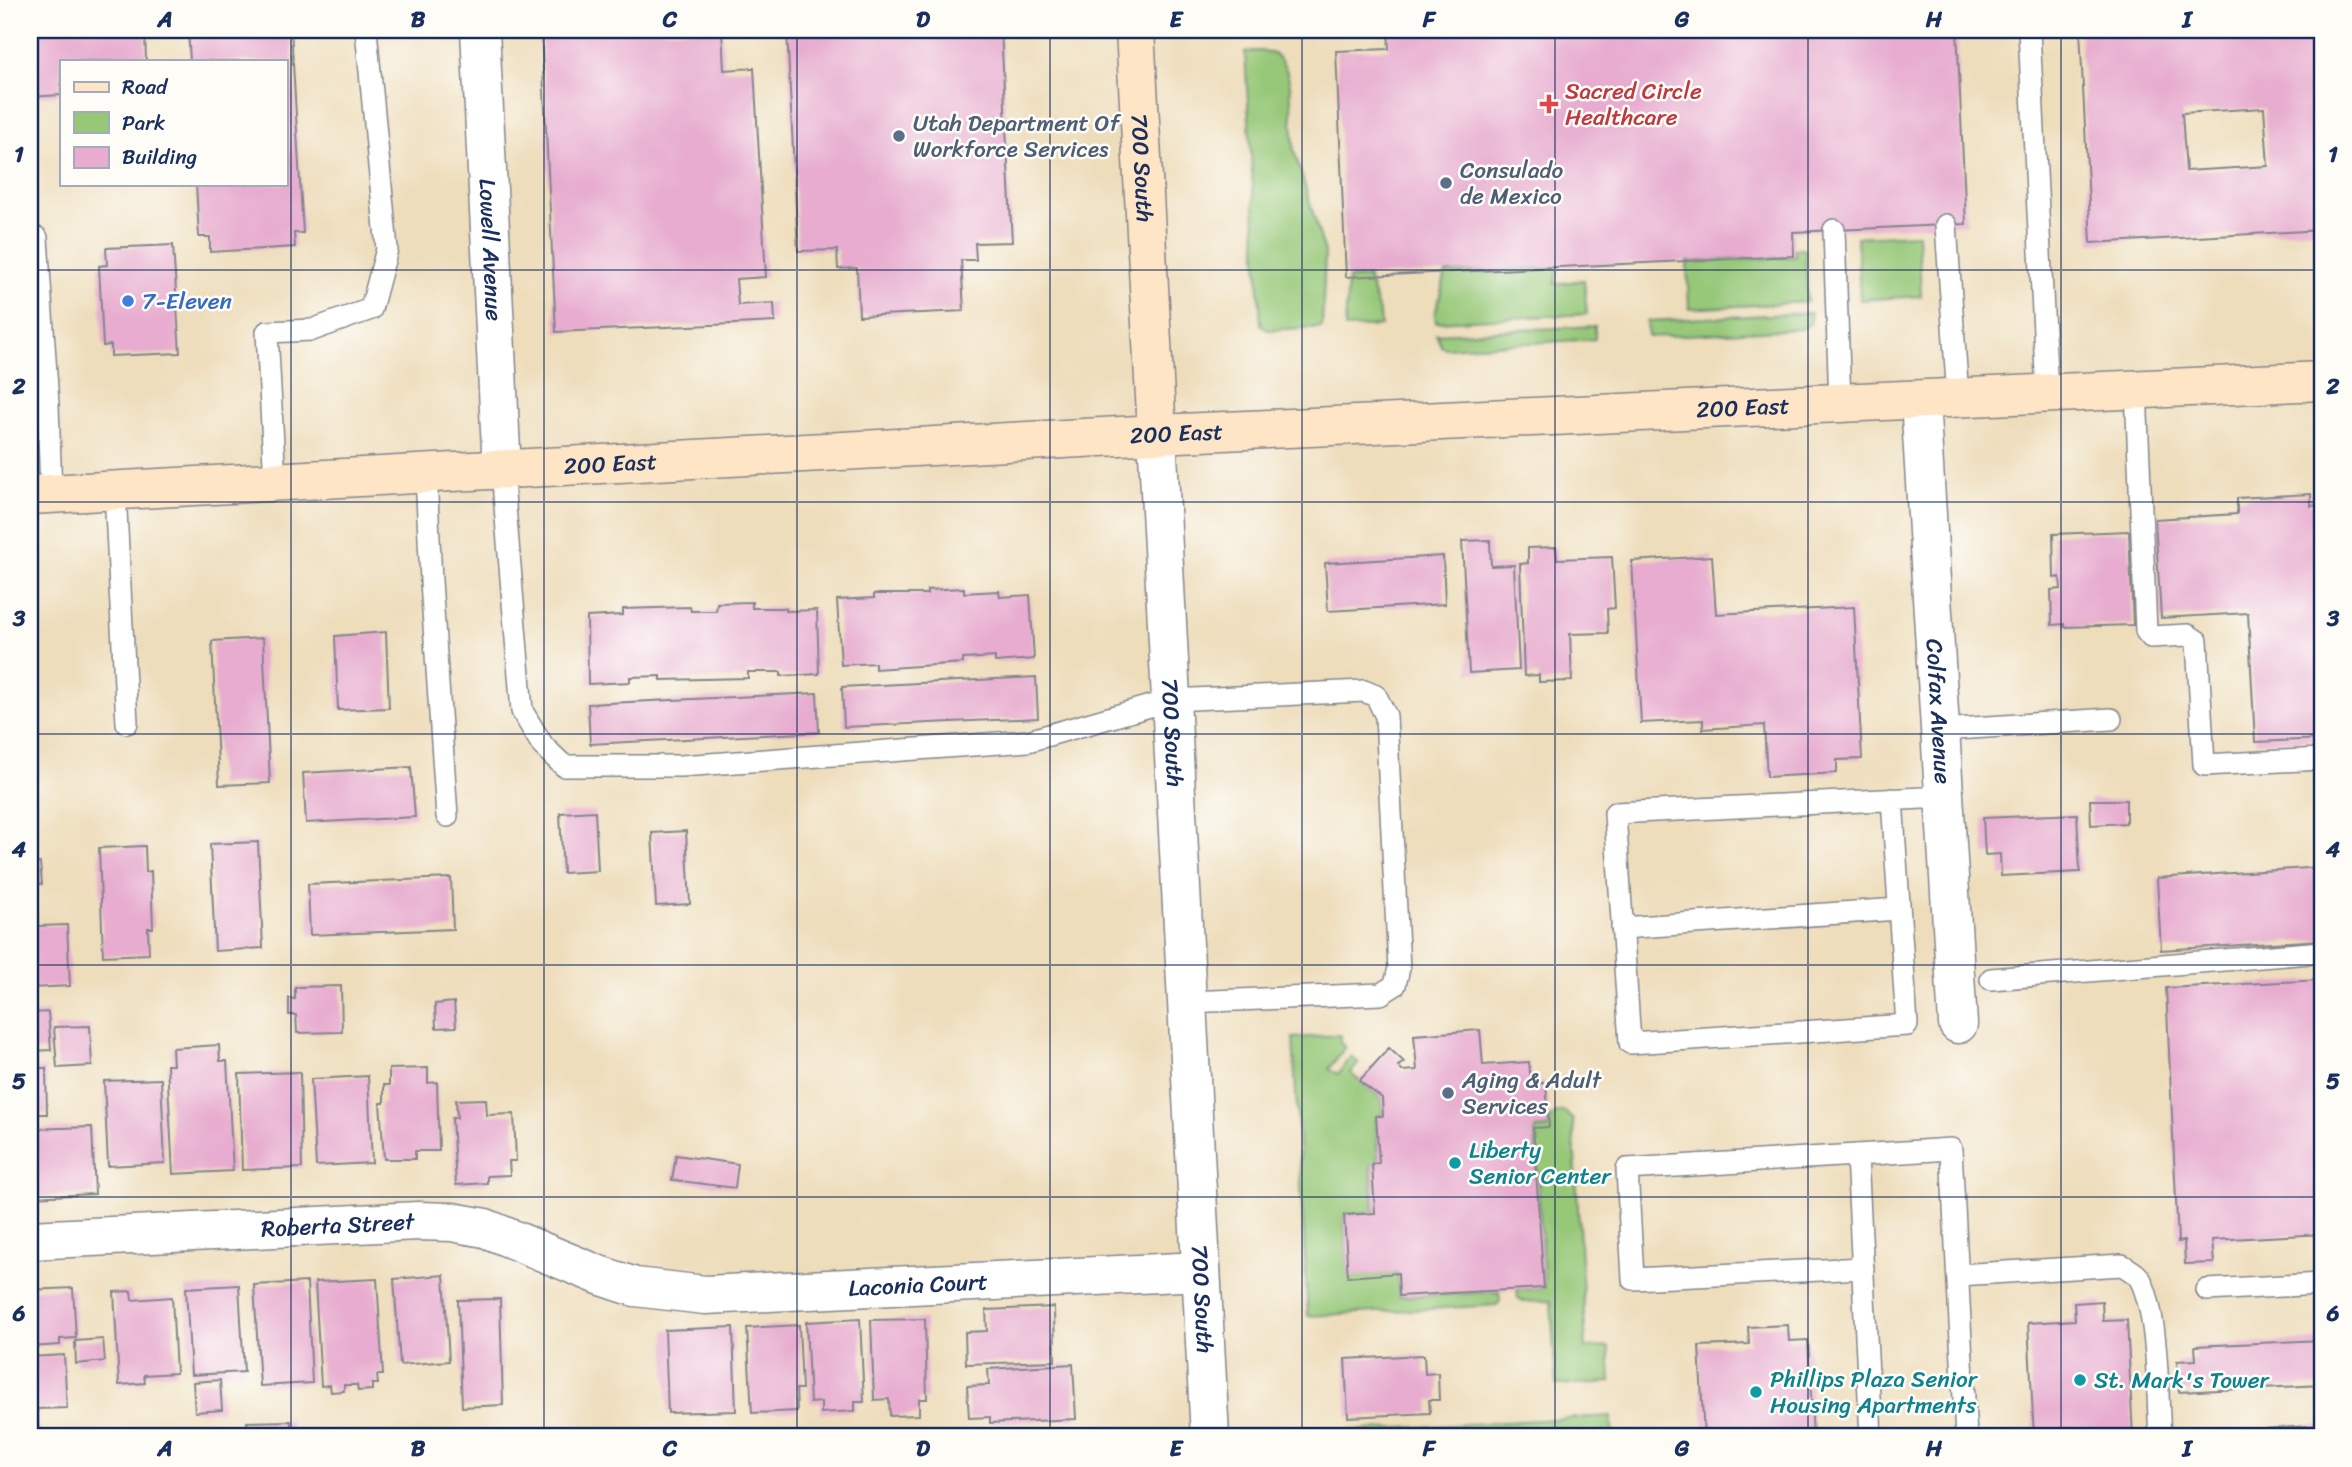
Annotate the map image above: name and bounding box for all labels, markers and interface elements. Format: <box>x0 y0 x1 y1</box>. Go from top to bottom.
text: A <box>156 0 173 40</box>
text: B <box>411 0 426 40</box>
text: C <box>662 0 678 40</box>
text: D <box>916 0 931 40</box>
text: E <box>1170 0 1185 40</box>
text: F <box>1422 0 1437 40</box>
text: G <box>1674 0 1690 40</box>
text: H <box>1925 0 1943 40</box>
text: I <box>2181 0 2193 40</box>
legend <box>60 60 287 186</box>
text: Road <box>122 68 169 106</box>
place label: Sacred Circle Healthcare <box>1565 71 1702 138</box>
marker: Sacred Circle Healthcare <box>1539 94 1559 114</box>
place label: Utah Department Of Workforce Services <box>913 103 1121 170</box>
text: Park <box>122 104 165 142</box>
street label: 700 South <box>1119 112 1165 223</box>
marker: Utah Department Of Workforce Services <box>891 128 907 144</box>
text: 1 <box>14 134 24 175</box>
text: 1 <box>2328 134 2338 175</box>
text: Building <box>122 138 198 176</box>
place label: Consulado de Mexico <box>1460 150 1564 217</box>
marker: Consulado de Mexico <box>1438 175 1454 191</box>
street label: Lowell Avenue <box>466 178 515 322</box>
place label: 7-Eleven <box>142 281 232 322</box>
marker: 7-Eleven <box>120 293 136 309</box>
text: 2 <box>11 366 26 407</box>
text: 2 <box>2325 366 2340 407</box>
street label: 200 East <box>1695 385 1790 430</box>
street label: 200 East <box>1129 411 1224 456</box>
street label: 200 East <box>562 441 658 487</box>
text: 3 <box>12 598 26 639</box>
text: 3 <box>2326 598 2340 639</box>
street label: Colfax Avenue <box>1914 638 1963 785</box>
street label: 700 South <box>1149 677 1196 788</box>
text: 4 <box>11 829 27 870</box>
text: 4 <box>2325 829 2341 870</box>
place label: Aging & Adult Services <box>1461 1060 1603 1127</box>
text: 5 <box>12 1061 26 1102</box>
text: 5 <box>2326 1061 2340 1102</box>
marker: Aging & Adult Services <box>1440 1085 1456 1101</box>
place label: Liberty Senior Center <box>1469 1130 1612 1197</box>
marker: Liberty Senior Center <box>1447 1155 1463 1171</box>
street label: Roberta Street <box>260 1201 417 1250</box>
street label: 700 South <box>1179 1243 1226 1354</box>
street label: Laconia Court <box>847 1261 989 1309</box>
text: 6 <box>11 1293 26 1334</box>
text: 6 <box>2325 1293 2340 1334</box>
place label: Phillips Plaza Senior Housing Apartments <box>1770 1359 1979 1426</box>
place label: St. Mark's Tower <box>2094 1360 2271 1401</box>
marker: St. Mark's Tower <box>2072 1372 2088 1388</box>
marker: Phillips Plaza Senior Housing Apartments <box>1748 1384 1764 1400</box>
text: A <box>156 1428 173 1467</box>
text: B <box>411 1428 426 1467</box>
text: C <box>662 1428 678 1467</box>
text: D <box>916 1428 931 1467</box>
text: E <box>1170 1428 1185 1467</box>
text: F <box>1422 1428 1437 1467</box>
text: G <box>1674 1428 1690 1467</box>
text: H <box>1925 1428 1943 1467</box>
text: I <box>2181 1428 2193 1467</box>

